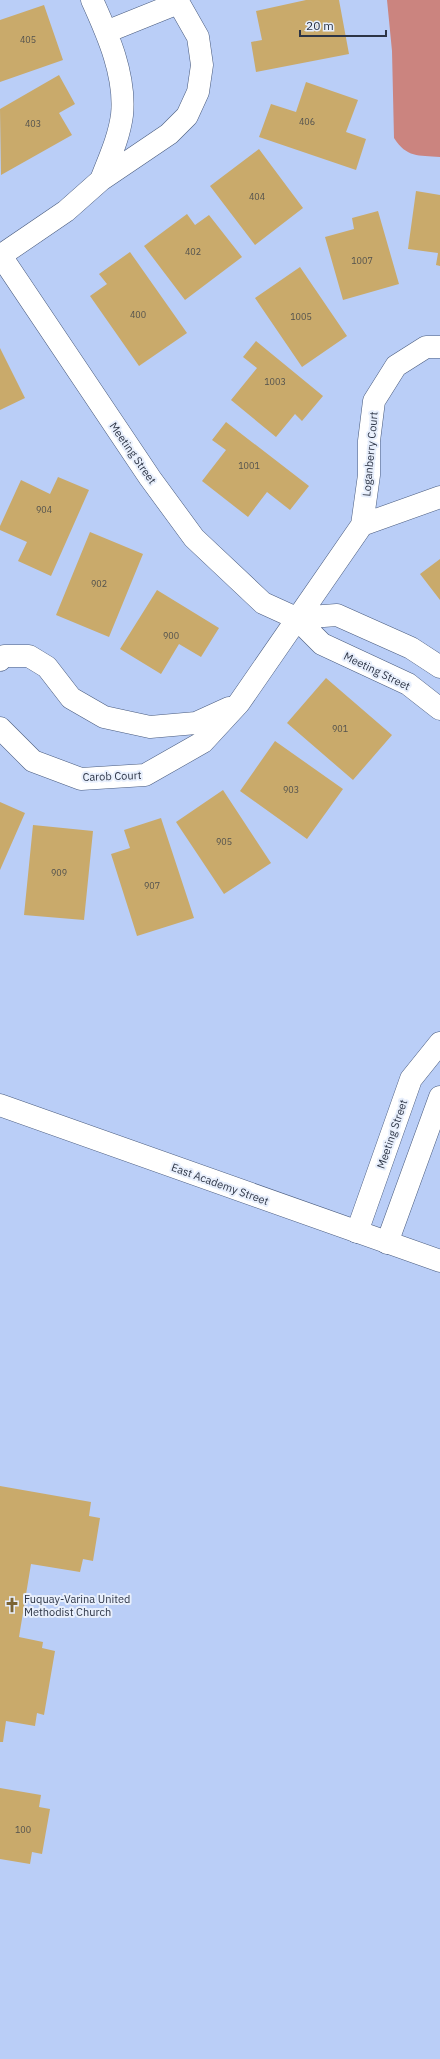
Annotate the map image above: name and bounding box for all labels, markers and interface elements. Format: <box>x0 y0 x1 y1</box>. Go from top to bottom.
scale bar <box>300 12 386 38</box>
text: 20 m <box>306 18 334 33</box>
house number: 405 <box>20 34 36 45</box>
house number: 406 <box>299 116 315 127</box>
house number: 403 <box>25 118 41 129</box>
house number: 404 <box>249 191 265 202</box>
house number: 402 <box>185 246 201 257</box>
house number: 1007 <box>351 255 373 266</box>
house number: 400 <box>130 309 146 320</box>
house number: 1005 <box>290 311 312 322</box>
house number: 1003 <box>264 376 286 387</box>
street label: Loganberry Court <box>359 411 381 497</box>
street label: Meeting Street <box>106 419 160 487</box>
house number: 1001 <box>238 460 260 471</box>
house number: 904 <box>36 504 52 515</box>
house number: 902 <box>91 578 107 589</box>
house number: 900 <box>163 630 179 641</box>
street label: Meeting Street <box>341 649 413 693</box>
house number: 901 <box>332 723 348 734</box>
street label: Carob Court <box>82 768 142 784</box>
house number: 903 <box>283 784 299 795</box>
house number: 905 <box>216 836 232 847</box>
house number: 909 <box>51 867 67 878</box>
house number: 907 <box>144 880 160 891</box>
street label: Meeting Street <box>374 1097 410 1171</box>
street label: East Academy Street <box>169 1160 271 1208</box>
place label: Fuquay-Varina United Methodist Church <box>24 1592 131 1619</box>
church icon: Fuquay-Varina United Methodist Church <box>3 1596 21 1614</box>
house number: 100 <box>15 1824 31 1835</box>

